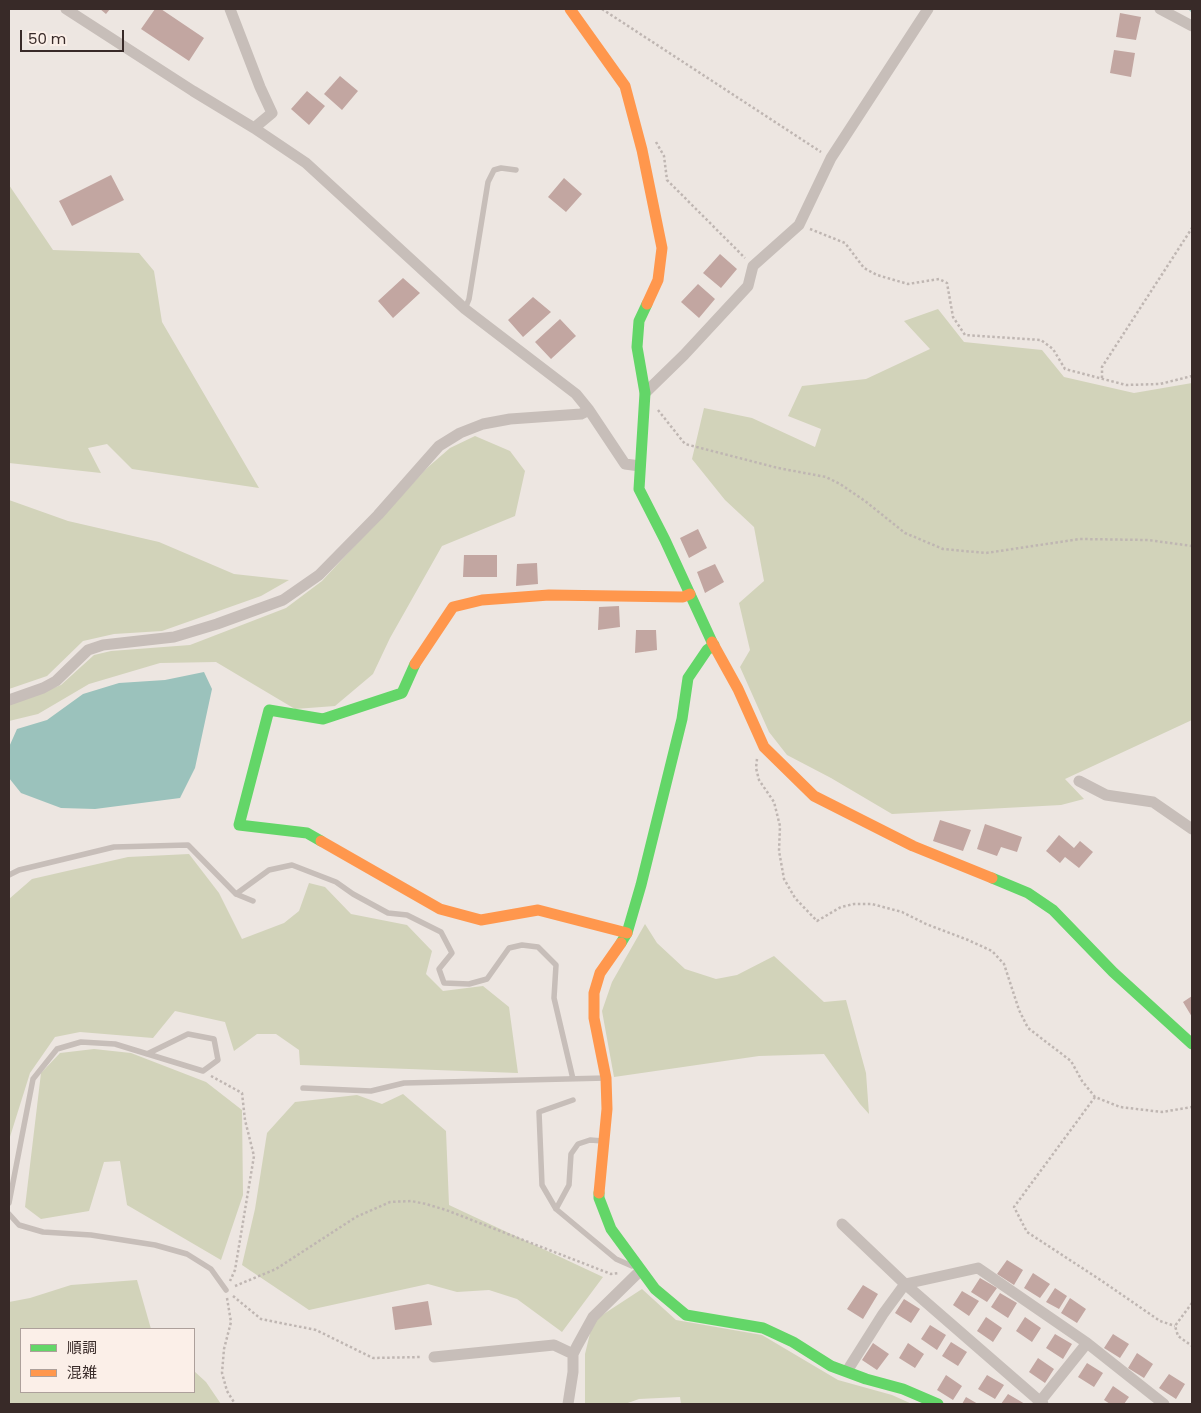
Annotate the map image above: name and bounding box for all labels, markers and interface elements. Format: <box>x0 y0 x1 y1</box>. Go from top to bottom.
scale bar <box>22 20 126 52</box>
text: 50 m <box>28 28 66 49</box>
legend <box>20 1328 195 1393</box>
text: 順調 <box>67 1337 97 1358</box>
text: 混雑 <box>67 1362 97 1383</box>

